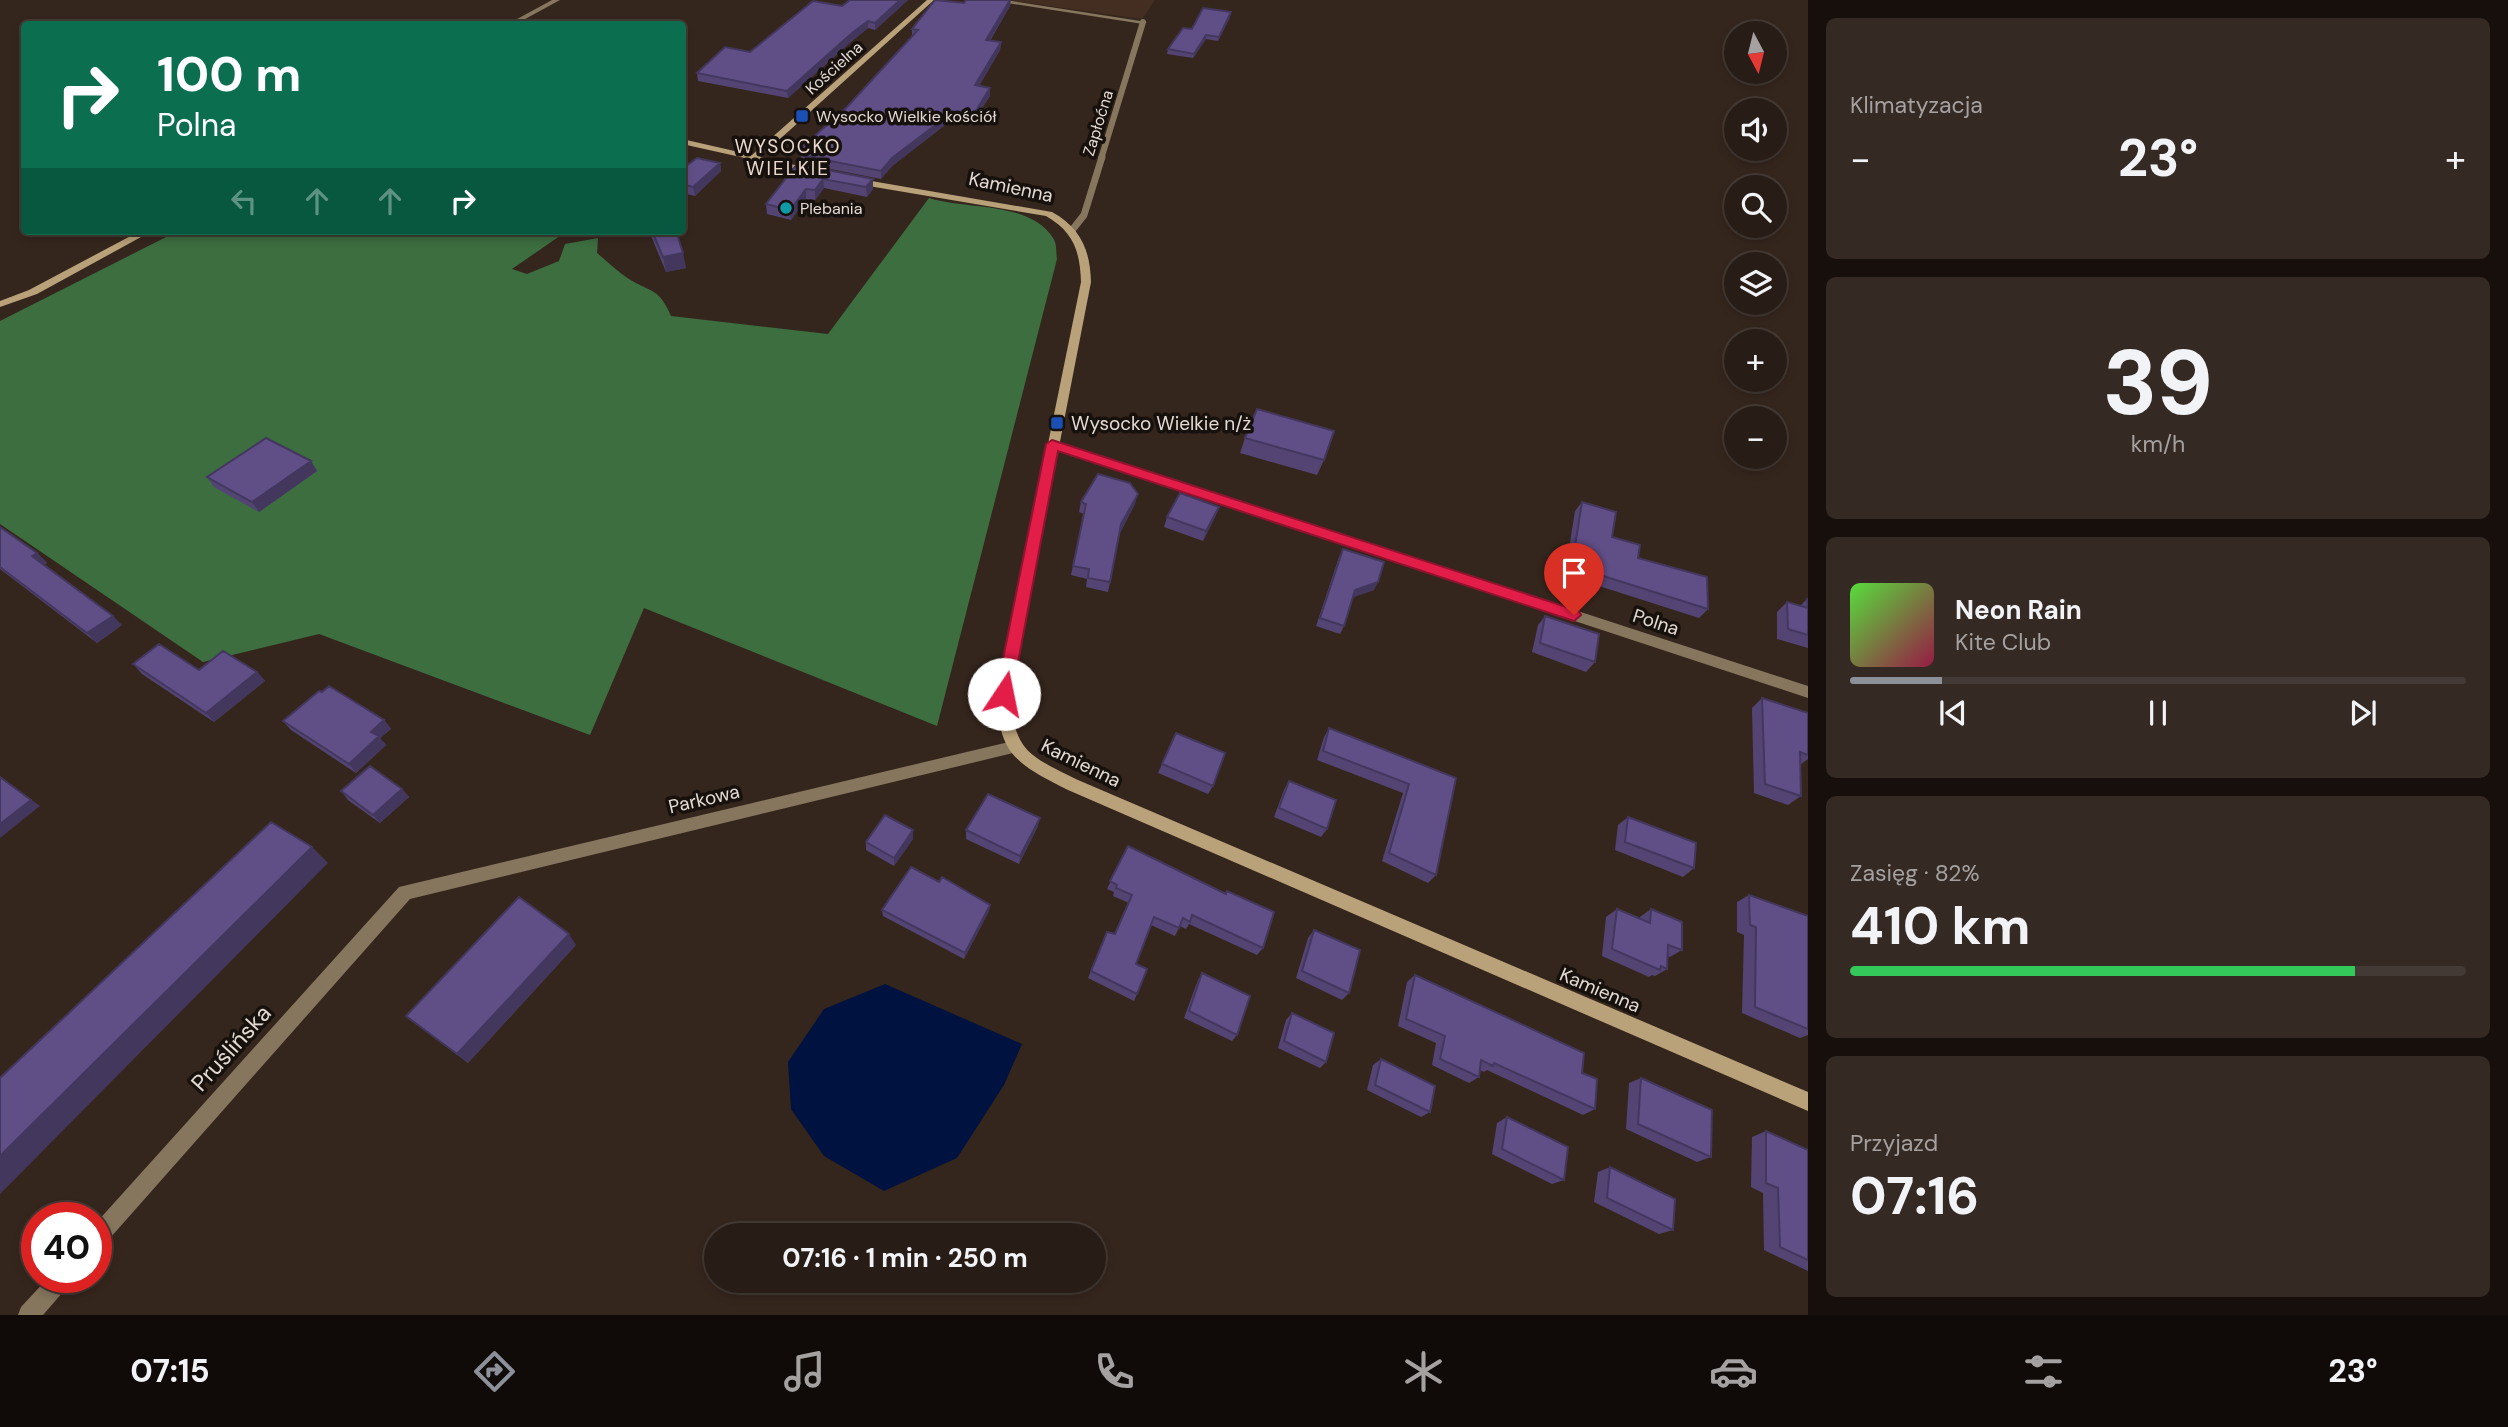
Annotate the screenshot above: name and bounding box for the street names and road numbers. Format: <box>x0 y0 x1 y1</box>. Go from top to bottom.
street label: Kościelna <box>801 37 867 99</box>
street label: Zapłoćna <box>1078 87 1118 159</box>
street label: Kamienna <box>967 166 1055 208</box>
street label: Polna <box>1630 603 1682 641</box>
street label: Kamienna <box>1037 733 1125 793</box>
street label: Parkowa <box>666 779 742 819</box>
street label: Kamienna <box>1556 962 1644 1018</box>
street label: Pruślińska <box>184 999 278 1097</box>

